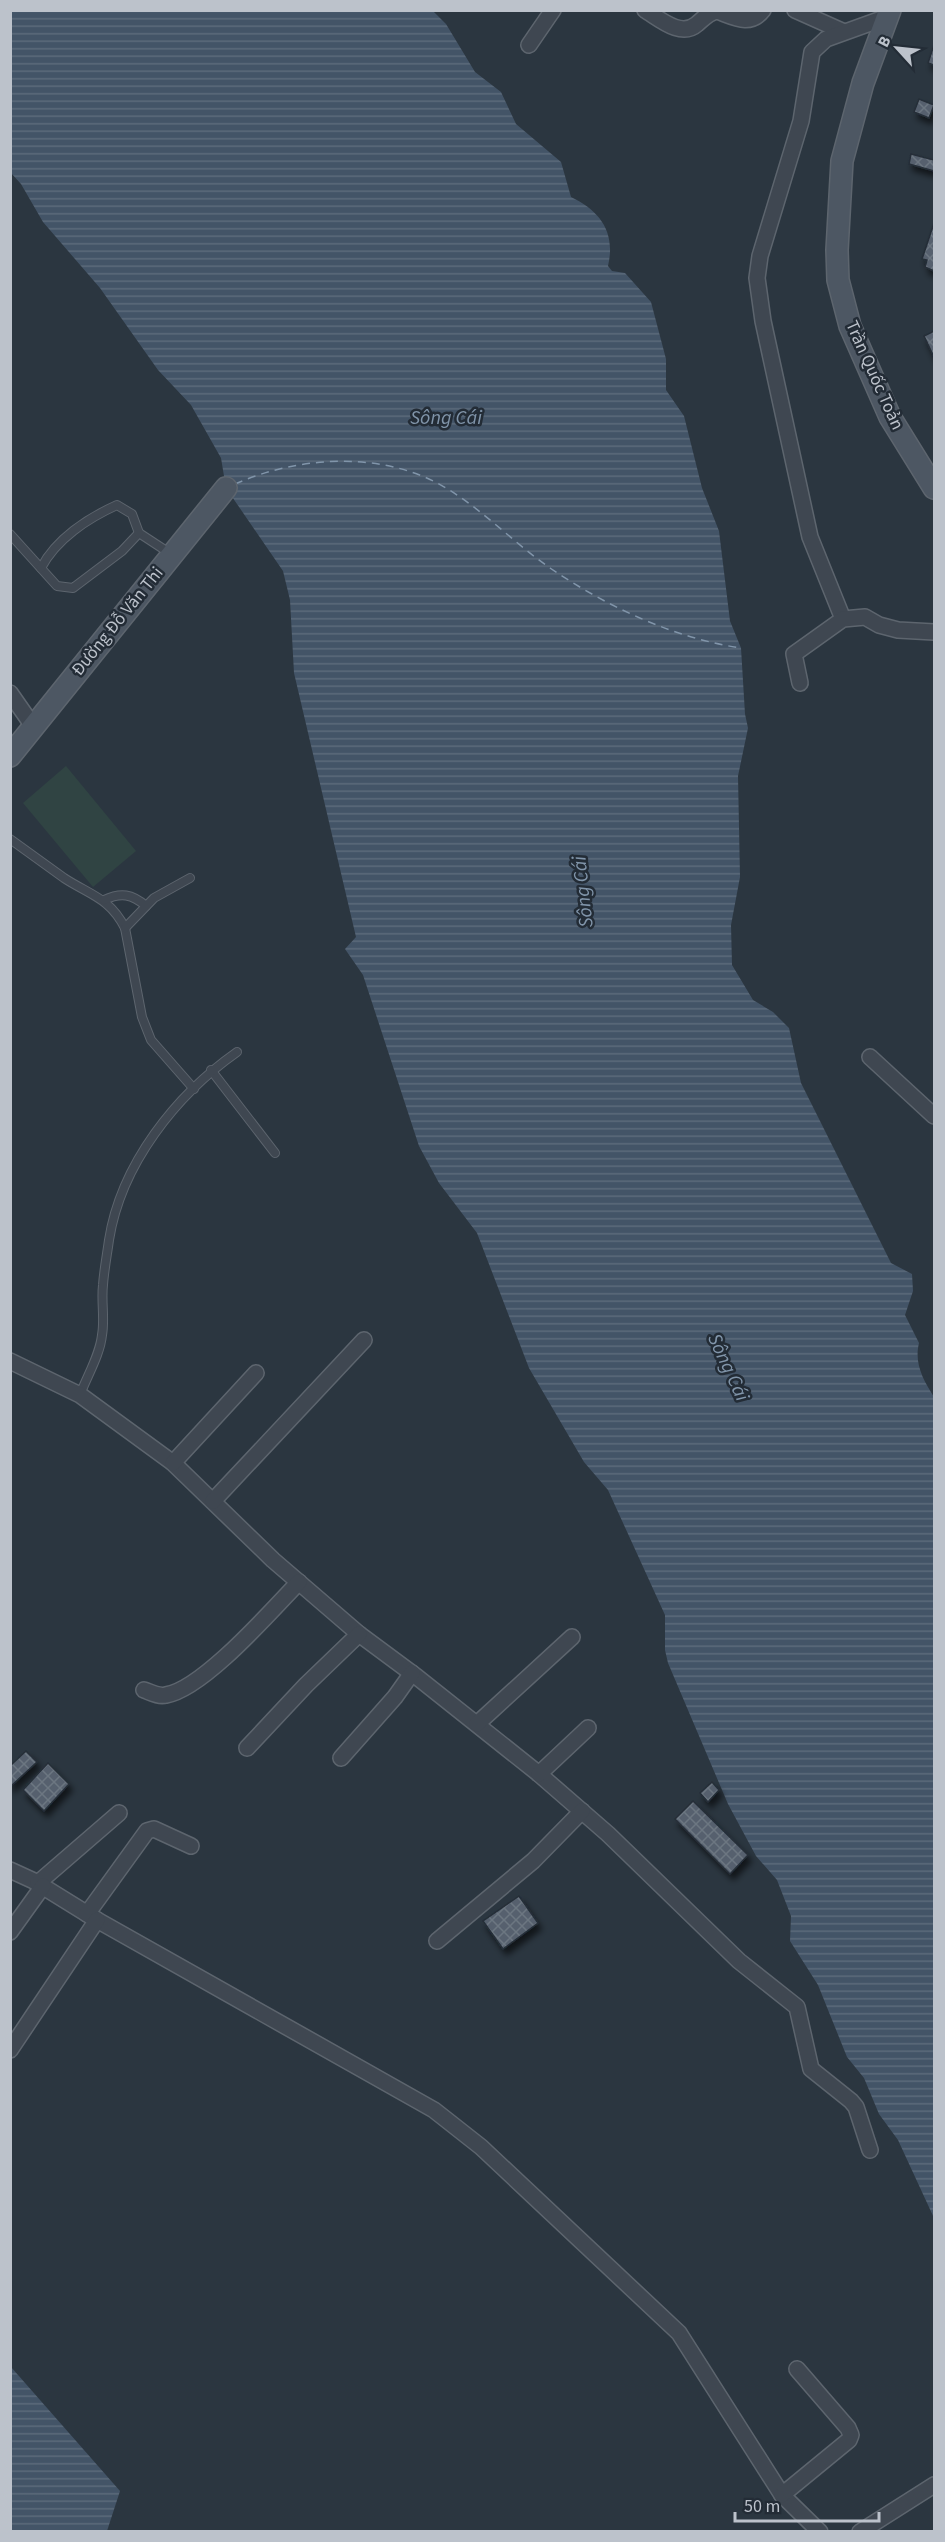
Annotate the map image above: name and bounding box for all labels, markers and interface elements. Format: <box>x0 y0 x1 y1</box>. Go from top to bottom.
north arrow <box>867 18 927 78</box>
text: B <box>873 32 897 51</box>
street label: Trần Quốc Toản <box>839 317 910 434</box>
water label: Sông Cái <box>410 404 482 432</box>
street label: Đường Đỗ Văn Thi <box>66 562 169 681</box>
water label: Sông Cái <box>565 854 601 929</box>
water label: Sông Cái <box>700 1329 756 1406</box>
scale bar <box>735 2485 879 2523</box>
text: 50 m <box>744 2494 780 2519</box>

